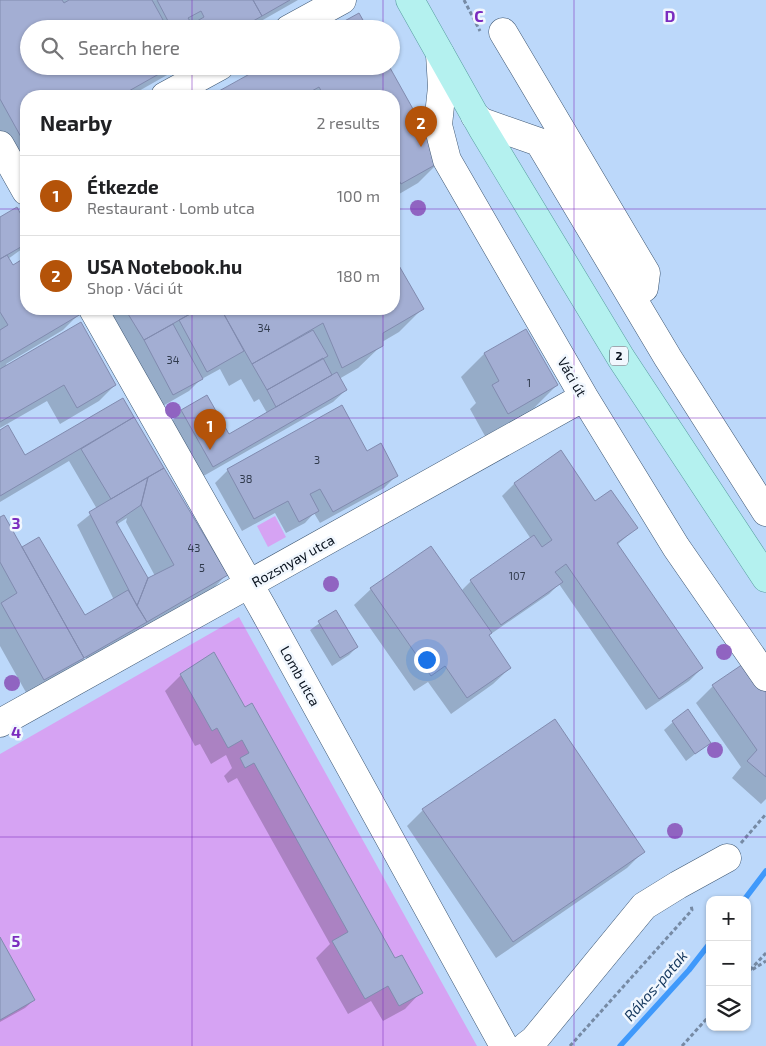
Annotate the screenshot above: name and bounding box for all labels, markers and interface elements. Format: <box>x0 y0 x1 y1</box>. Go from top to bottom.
text: C <box>474 6 484 25</box>
text: D <box>665 6 676 25</box>
search box <box>20 20 400 75</box>
icon: search <box>38 34 66 62</box>
text: Search here <box>78 36 180 59</box>
pin: 2 <box>405 106 437 147</box>
text: Nearby <box>40 110 112 135</box>
text: 2 results <box>317 113 380 132</box>
text: Étkezde <box>87 175 159 198</box>
text: 1 <box>53 186 59 205</box>
text: 100 m <box>337 186 380 205</box>
text: Restaurant · Lomb utca <box>87 198 255 217</box>
text: USA Notebook.hu <box>87 255 242 278</box>
text: 2 <box>51 266 61 285</box>
text: 180 m <box>337 266 380 285</box>
text: Shop · Váci út <box>87 278 183 297</box>
house number: 34 <box>258 321 271 334</box>
road number: 2 <box>610 346 628 366</box>
house number: 34 <box>167 353 180 366</box>
street label: Váci út <box>554 354 590 399</box>
house number: 1 <box>527 376 531 389</box>
pin: 1 <box>194 409 226 450</box>
house number: 3 <box>314 453 320 466</box>
house number: 38 <box>240 472 252 485</box>
text: 3 <box>11 513 21 532</box>
street label: Rozsnyay utca <box>248 531 337 590</box>
house number: 43 <box>188 541 200 554</box>
house number: 5 <box>199 561 205 574</box>
house number: 107 <box>509 569 526 582</box>
street label: Lomb utca <box>277 643 324 709</box>
your location <box>414 647 440 673</box>
text: 4 <box>11 722 21 741</box>
map controls <box>706 896 751 1031</box>
button: + <box>706 896 751 941</box>
text: 5 <box>12 931 21 950</box>
button: − <box>706 941 751 986</box>
water label: Rákos-patak <box>620 946 691 1024</box>
button: layers <box>706 986 751 1031</box>

